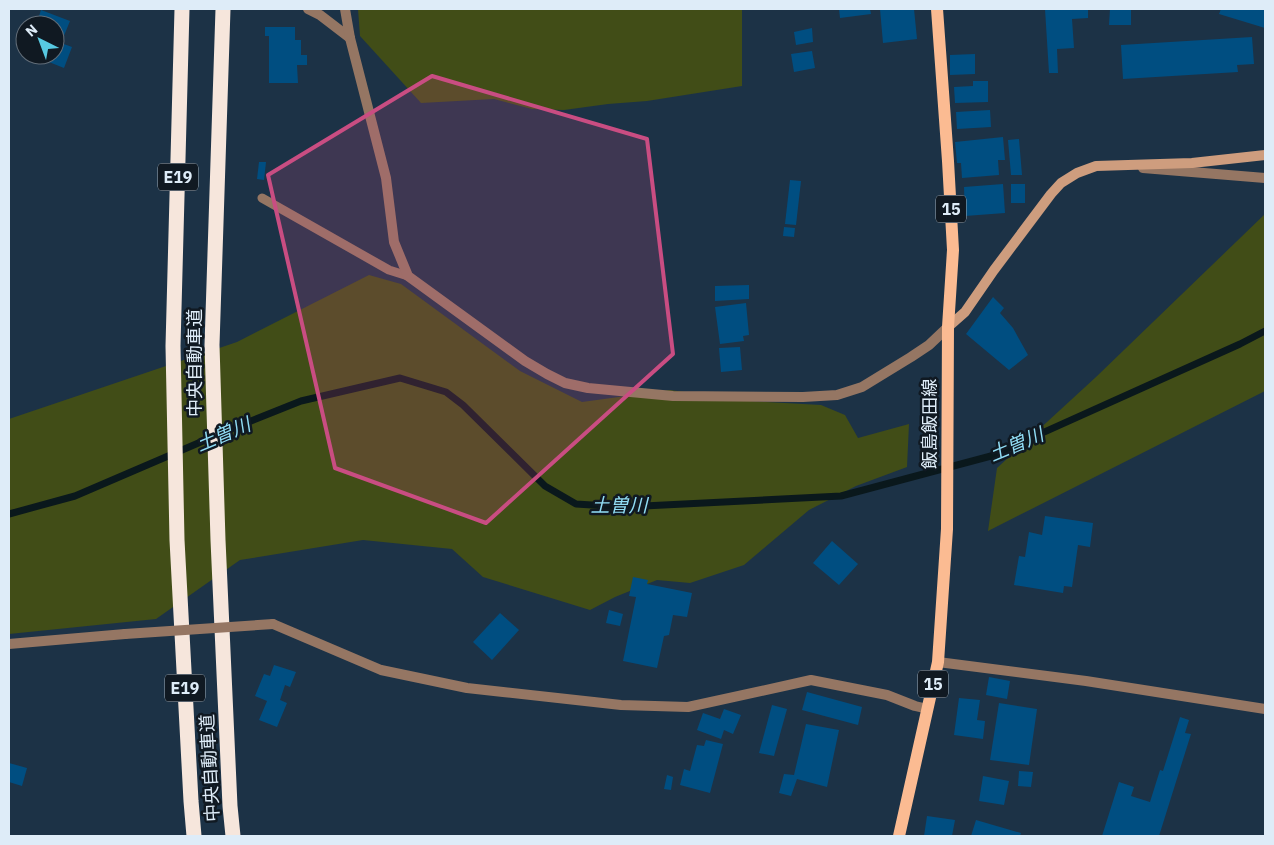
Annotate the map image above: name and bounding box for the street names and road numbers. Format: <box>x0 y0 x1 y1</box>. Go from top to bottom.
road number: E19 <box>158 163 198 190</box>
road number: 15 <box>936 195 966 222</box>
street label: 中央自動車道 <box>183 309 206 417</box>
street label: 飯島飯田線 <box>918 379 941 469</box>
road number: 15 <box>918 671 948 698</box>
road number: E19 <box>165 674 205 701</box>
street label: 中央自動車道 <box>195 713 224 823</box>

